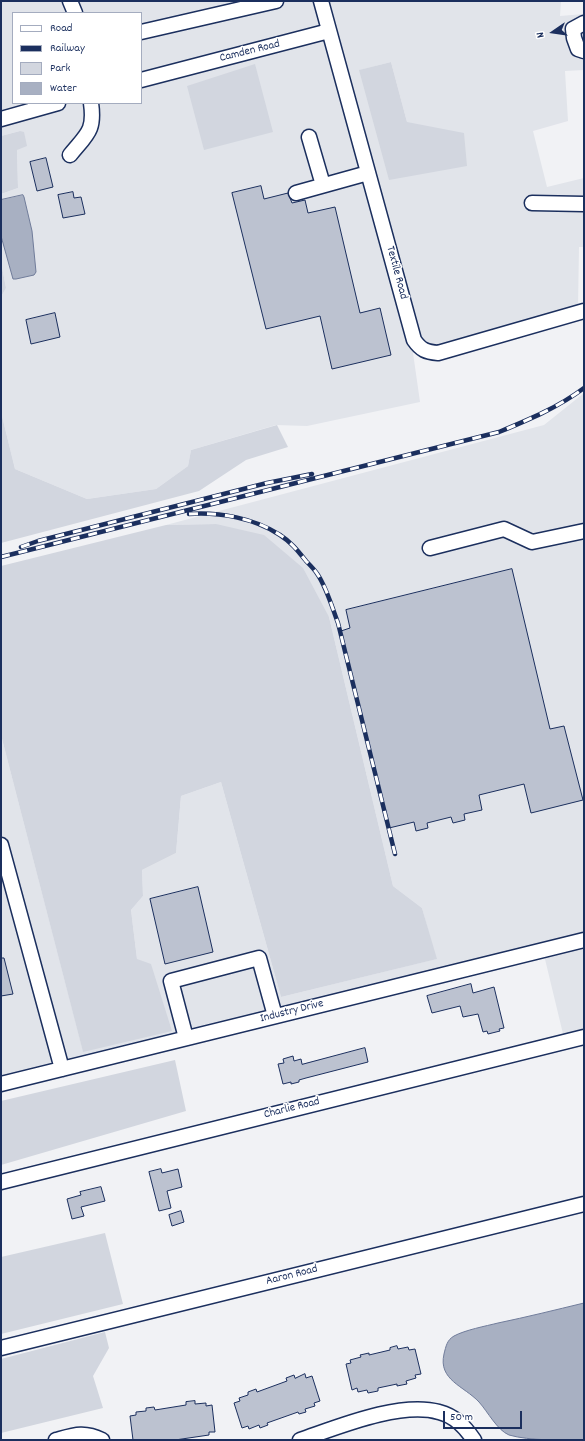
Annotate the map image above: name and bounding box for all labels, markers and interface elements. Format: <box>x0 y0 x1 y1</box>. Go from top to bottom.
legend <box>12 12 142 104</box>
north arrow <box>533 12 573 52</box>
text: Road <box>50 20 72 37</box>
text: N <box>533 30 550 39</box>
street label: Camden Road <box>218 38 282 66</box>
text: Railway <box>50 40 85 57</box>
text: Park <box>50 60 70 77</box>
text: Water <box>50 80 77 97</box>
street label: Textile Road <box>382 245 410 301</box>
street label: Industry Drive <box>259 997 325 1027</box>
street label: Charlie Road <box>263 1095 321 1123</box>
street label: Aaron Road <box>265 1263 319 1289</box>
scale bar <box>445 1403 524 1429</box>
text: 50 m <box>450 1409 473 1426</box>

